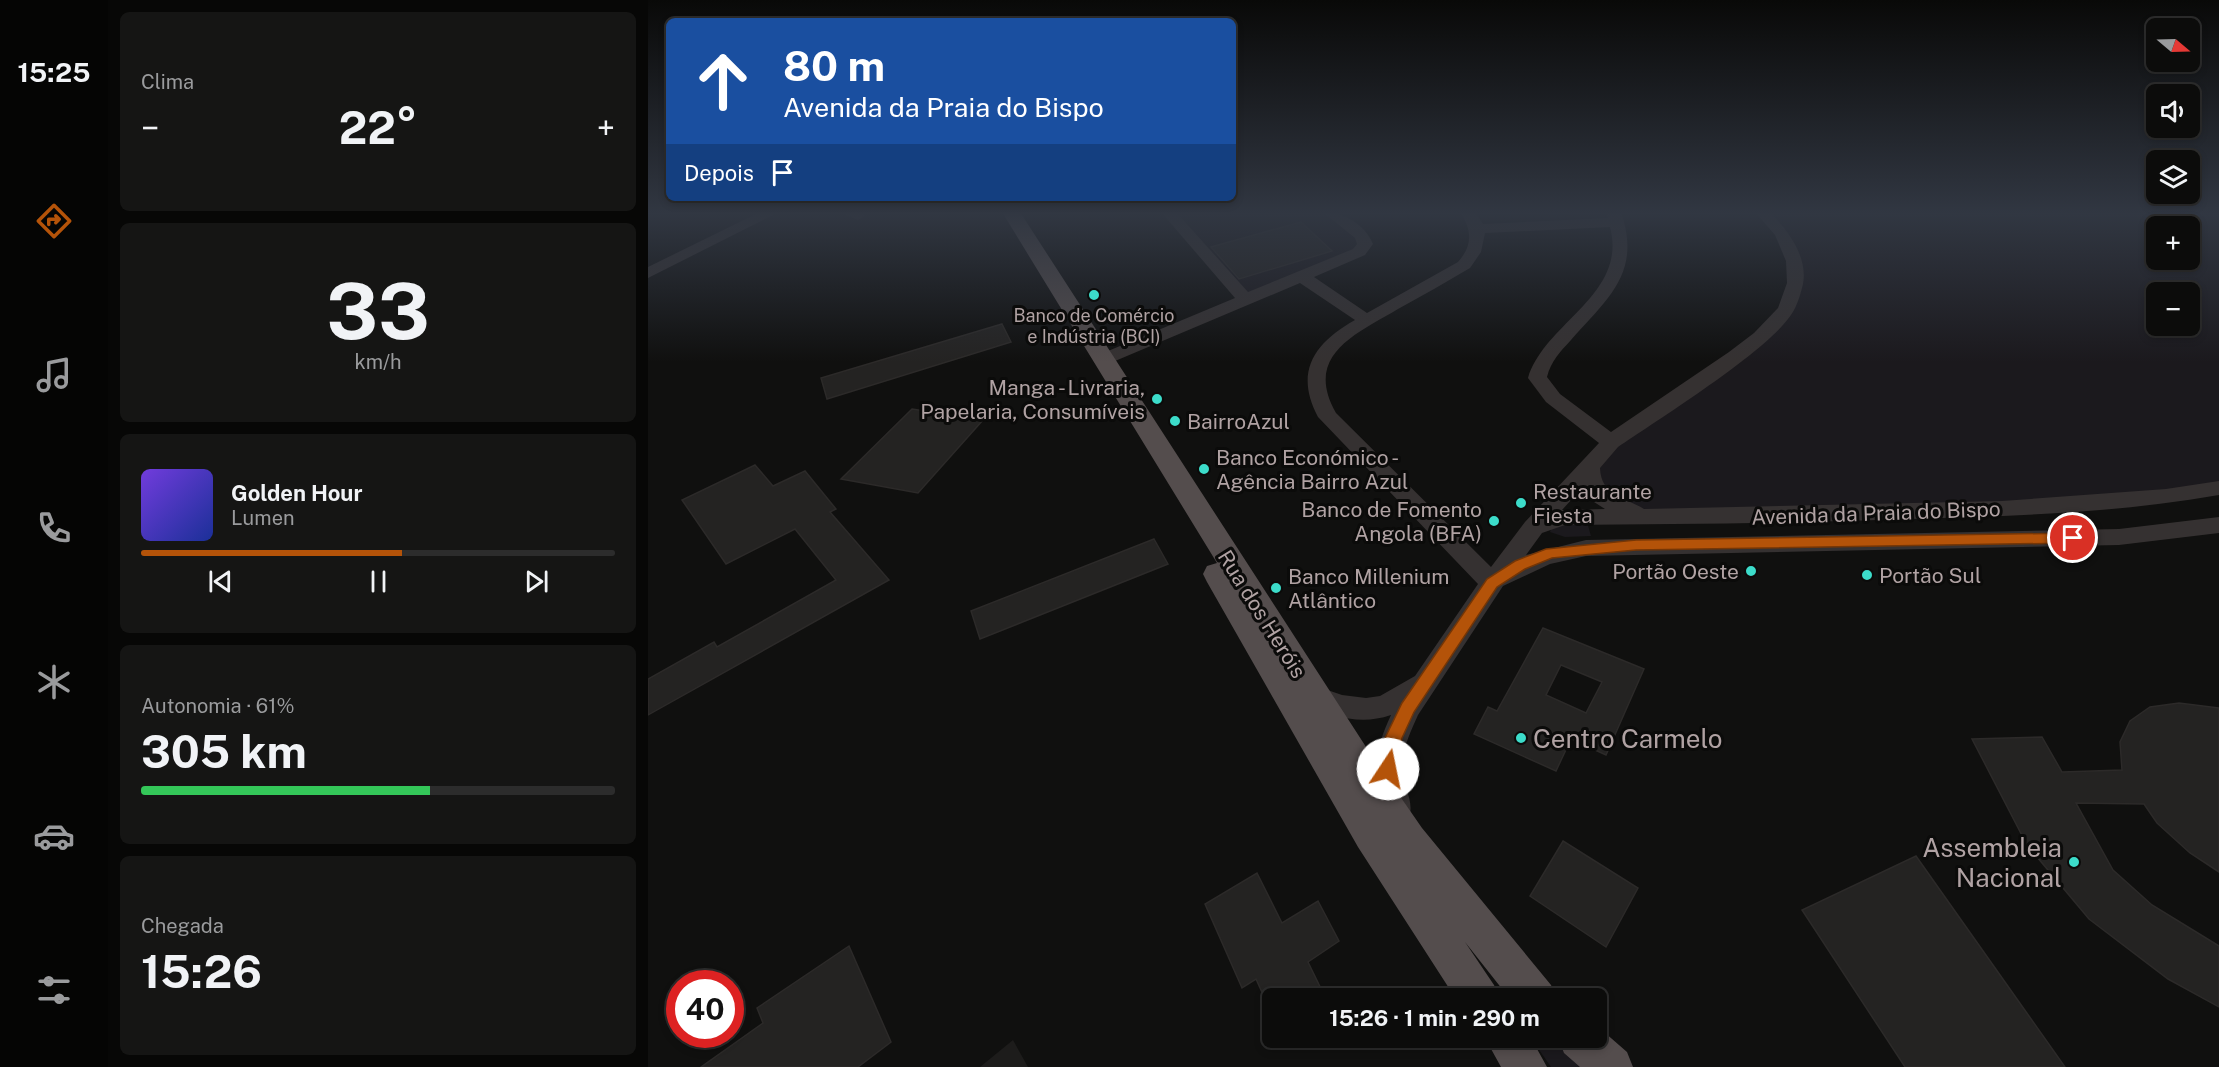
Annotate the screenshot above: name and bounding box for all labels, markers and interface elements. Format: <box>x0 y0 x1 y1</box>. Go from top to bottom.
north arrow <box>2146 18 2200 72</box>
map controls <box>2146 18 2200 336</box>
text: 80 m <box>783 41 885 90</box>
icon: ahead <box>684 42 762 120</box>
text: 15:25 <box>18 56 90 88</box>
text: Clima <box>141 70 194 94</box>
button: sound <box>2146 84 2200 138</box>
text: Avenida da Praia do Bispo <box>783 91 1104 123</box>
text: 22° <box>339 101 417 154</box>
text: − <box>141 109 159 147</box>
text: + <box>597 109 615 147</box>
button: layers <box>2146 150 2200 204</box>
icon: arrive <box>766 156 799 189</box>
text: Depois <box>684 160 754 186</box>
icon: directions <box>33 200 75 242</box>
button: + <box>2146 216 2200 270</box>
text: 33 <box>326 265 430 357</box>
button: − <box>2146 282 2200 336</box>
marker: Banco de Comércio e Indústria (BCI) <box>1087 288 1101 302</box>
place label: Banco de Comércio e Indústria (BCI) <box>1013 305 1175 347</box>
text: km/h <box>354 350 402 374</box>
icon: music <box>33 354 75 396</box>
place label: Manga - Livraria, Papelaria, Consumíveis <box>920 375 1145 424</box>
marker: Manga - Livraria, Papelaria, Consumíveis <box>1150 392 1164 406</box>
place label: BairroAzul <box>1187 409 1290 434</box>
marker: BairroAzul <box>1168 414 1182 428</box>
place label: Banco Económico - Agência Bairro Azul <box>1216 445 1408 494</box>
marker: Banco Económico - Agência Bairro Azul <box>1197 462 1211 476</box>
place label: Restaurante Fiesta <box>1533 479 1652 528</box>
text: Golden Hour <box>231 480 362 506</box>
marker: Restaurante Fiesta <box>1514 496 1528 510</box>
street label: Avenida da Praia do Bispo <box>1751 496 2001 530</box>
place label: Banco de Fomento Angola (BFA) <box>1301 497 1482 546</box>
text: Lumen <box>231 506 295 530</box>
icon: phone <box>33 507 75 549</box>
pin <box>2047 512 2098 563</box>
marker: Banco de Fomento Angola (BFA) <box>1487 514 1501 528</box>
icon: arrive <box>2056 521 2089 554</box>
street label: Rua dos Heróis <box>1213 545 1311 683</box>
place label: Portão Oeste <box>1612 559 1739 584</box>
place label: Portão Sul <box>1879 563 1981 588</box>
place label: Banco Millenium Atlântico <box>1288 564 1450 613</box>
marker: Portão Oeste <box>1744 564 1758 578</box>
icon: previous <box>204 565 237 598</box>
icon: pause <box>362 565 395 598</box>
icon: next <box>520 565 553 598</box>
marker: Portão Sul <box>1860 568 1874 582</box>
marker: Banco Millenium Atlântico <box>1269 581 1283 595</box>
icon: climate <box>33 661 75 703</box>
text: Autonomia · 61% <box>141 694 294 718</box>
place label: Centro Carmelo <box>1533 723 1722 754</box>
text: 305 km <box>141 725 307 778</box>
marker: Centro Carmelo <box>1514 731 1528 745</box>
position arrow <box>1356 737 1420 801</box>
icon: car <box>33 815 75 857</box>
place label: Assembleia Nacional <box>1922 832 2062 893</box>
marker: Assembleia Nacional <box>2067 855 2081 869</box>
text: Chegada <box>141 914 224 938</box>
text: 15:26 <box>141 945 262 998</box>
icon: filters <box>33 969 75 1011</box>
speed limit sign: 40 <box>666 970 744 1048</box>
text: 15:26 · 1 min · 290 m <box>1329 1005 1540 1031</box>

